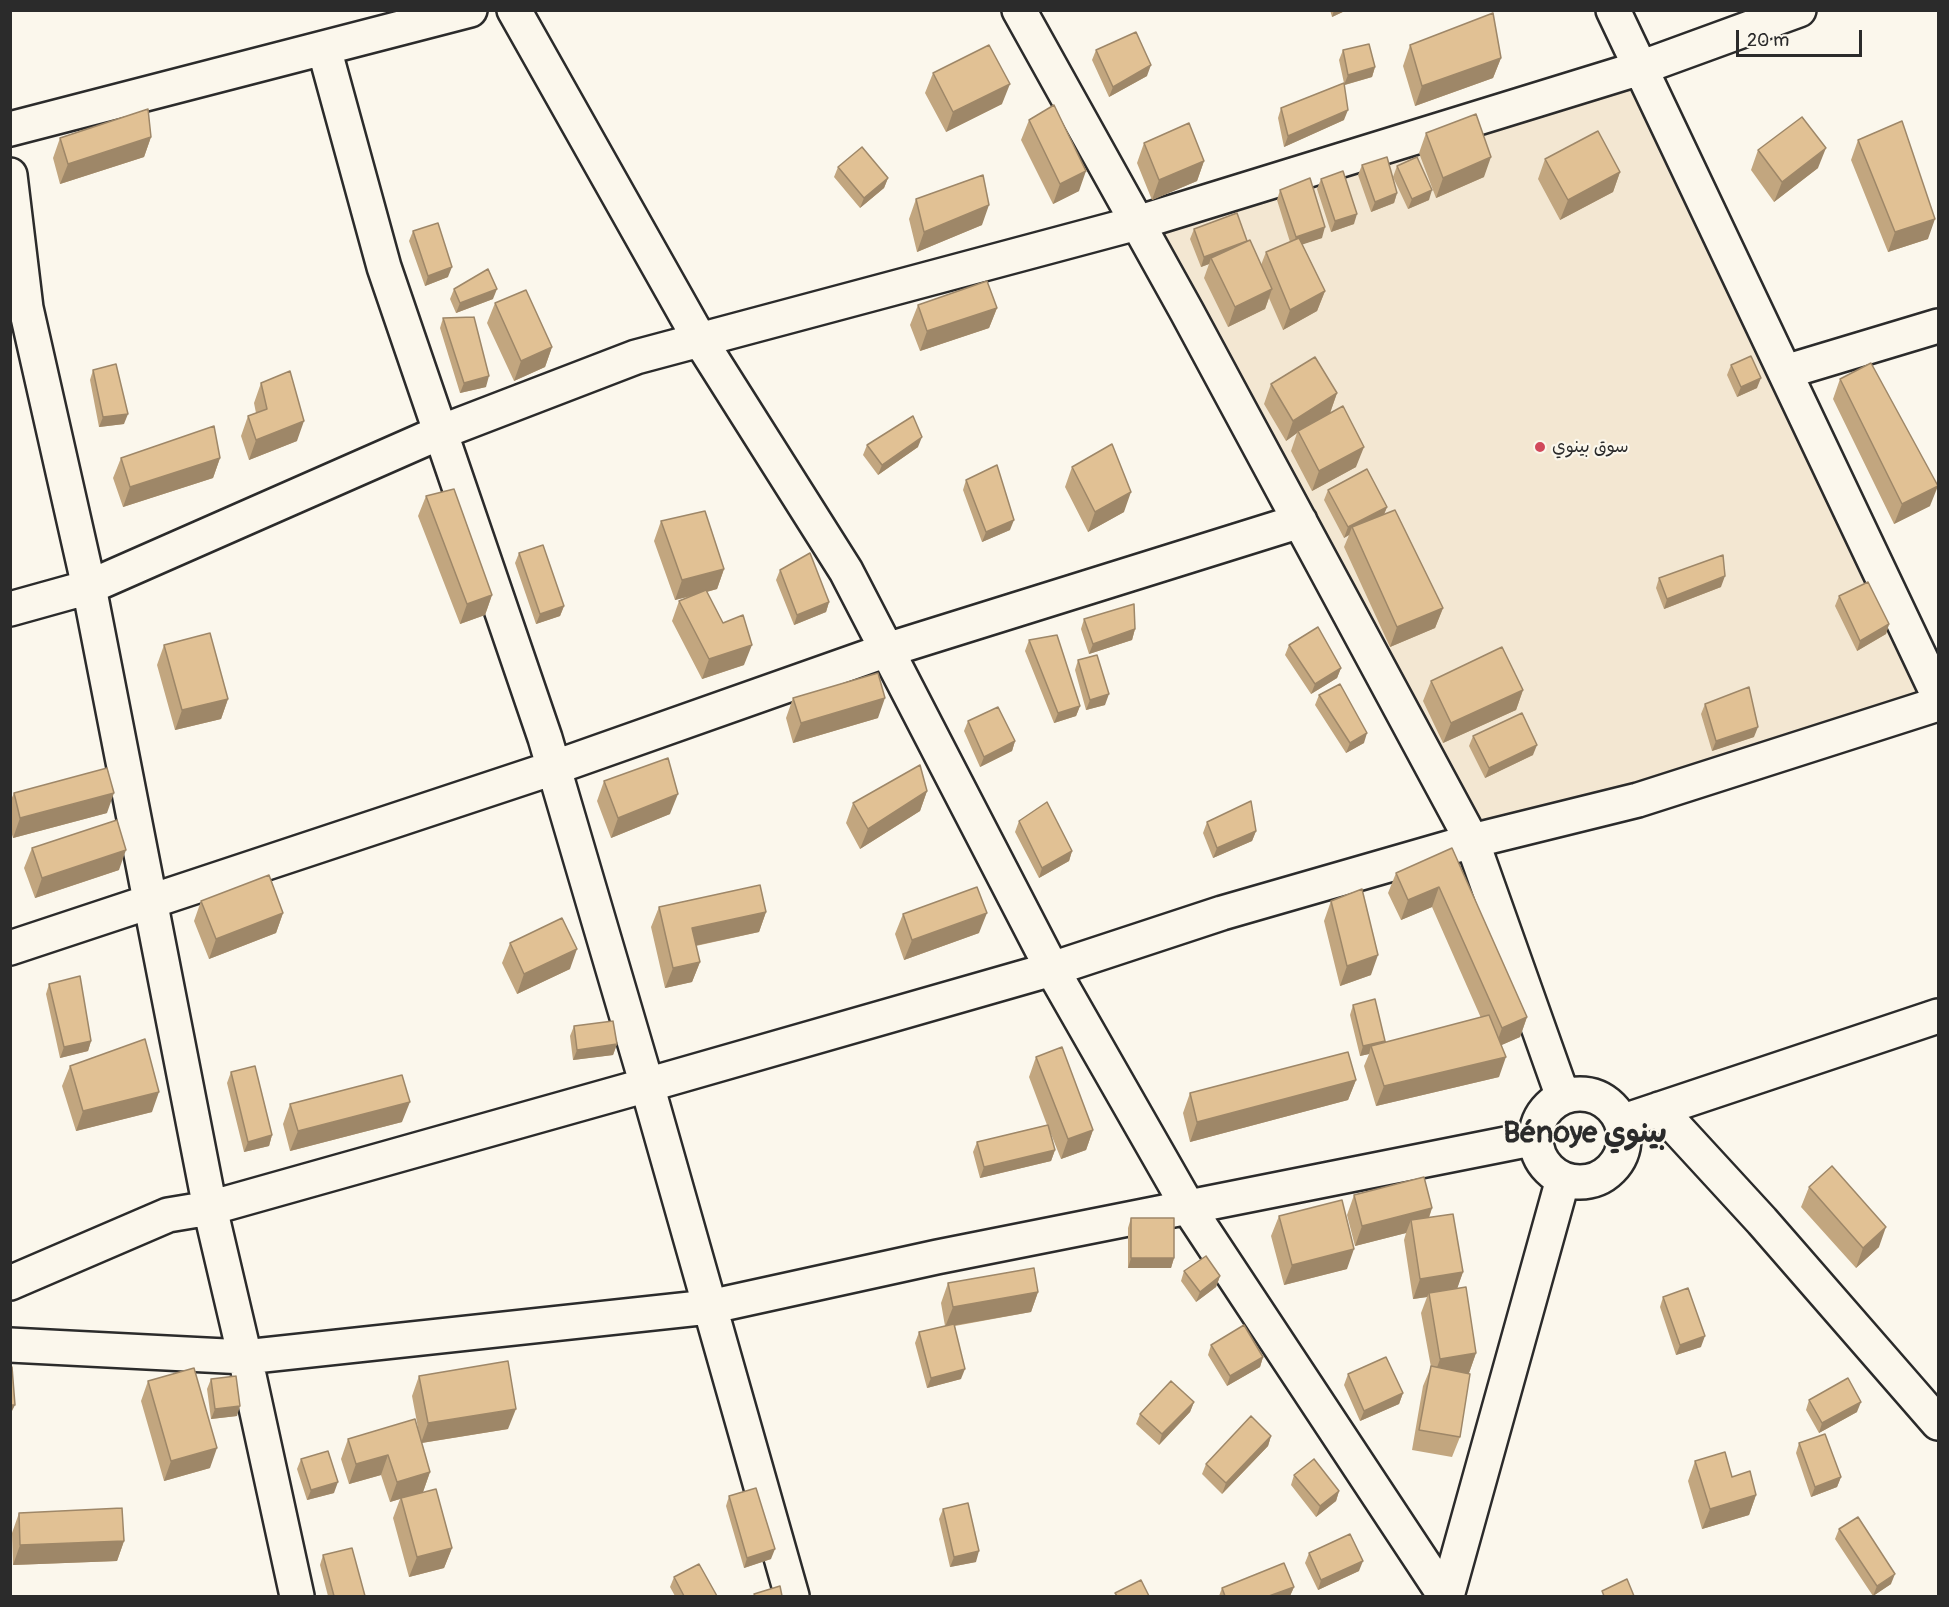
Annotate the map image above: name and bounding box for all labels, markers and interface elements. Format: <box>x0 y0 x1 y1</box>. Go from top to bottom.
scale bar <box>1739 18 1865 56</box>
text: 20 m <box>1747 29 1789 52</box>
place label: سوق بينوي <box>1552 436 1629 458</box>
marker: سوق بينوي <box>1533 440 1547 454</box>
district label: Bénoye بينوي <box>1503 1116 1667 1152</box>

